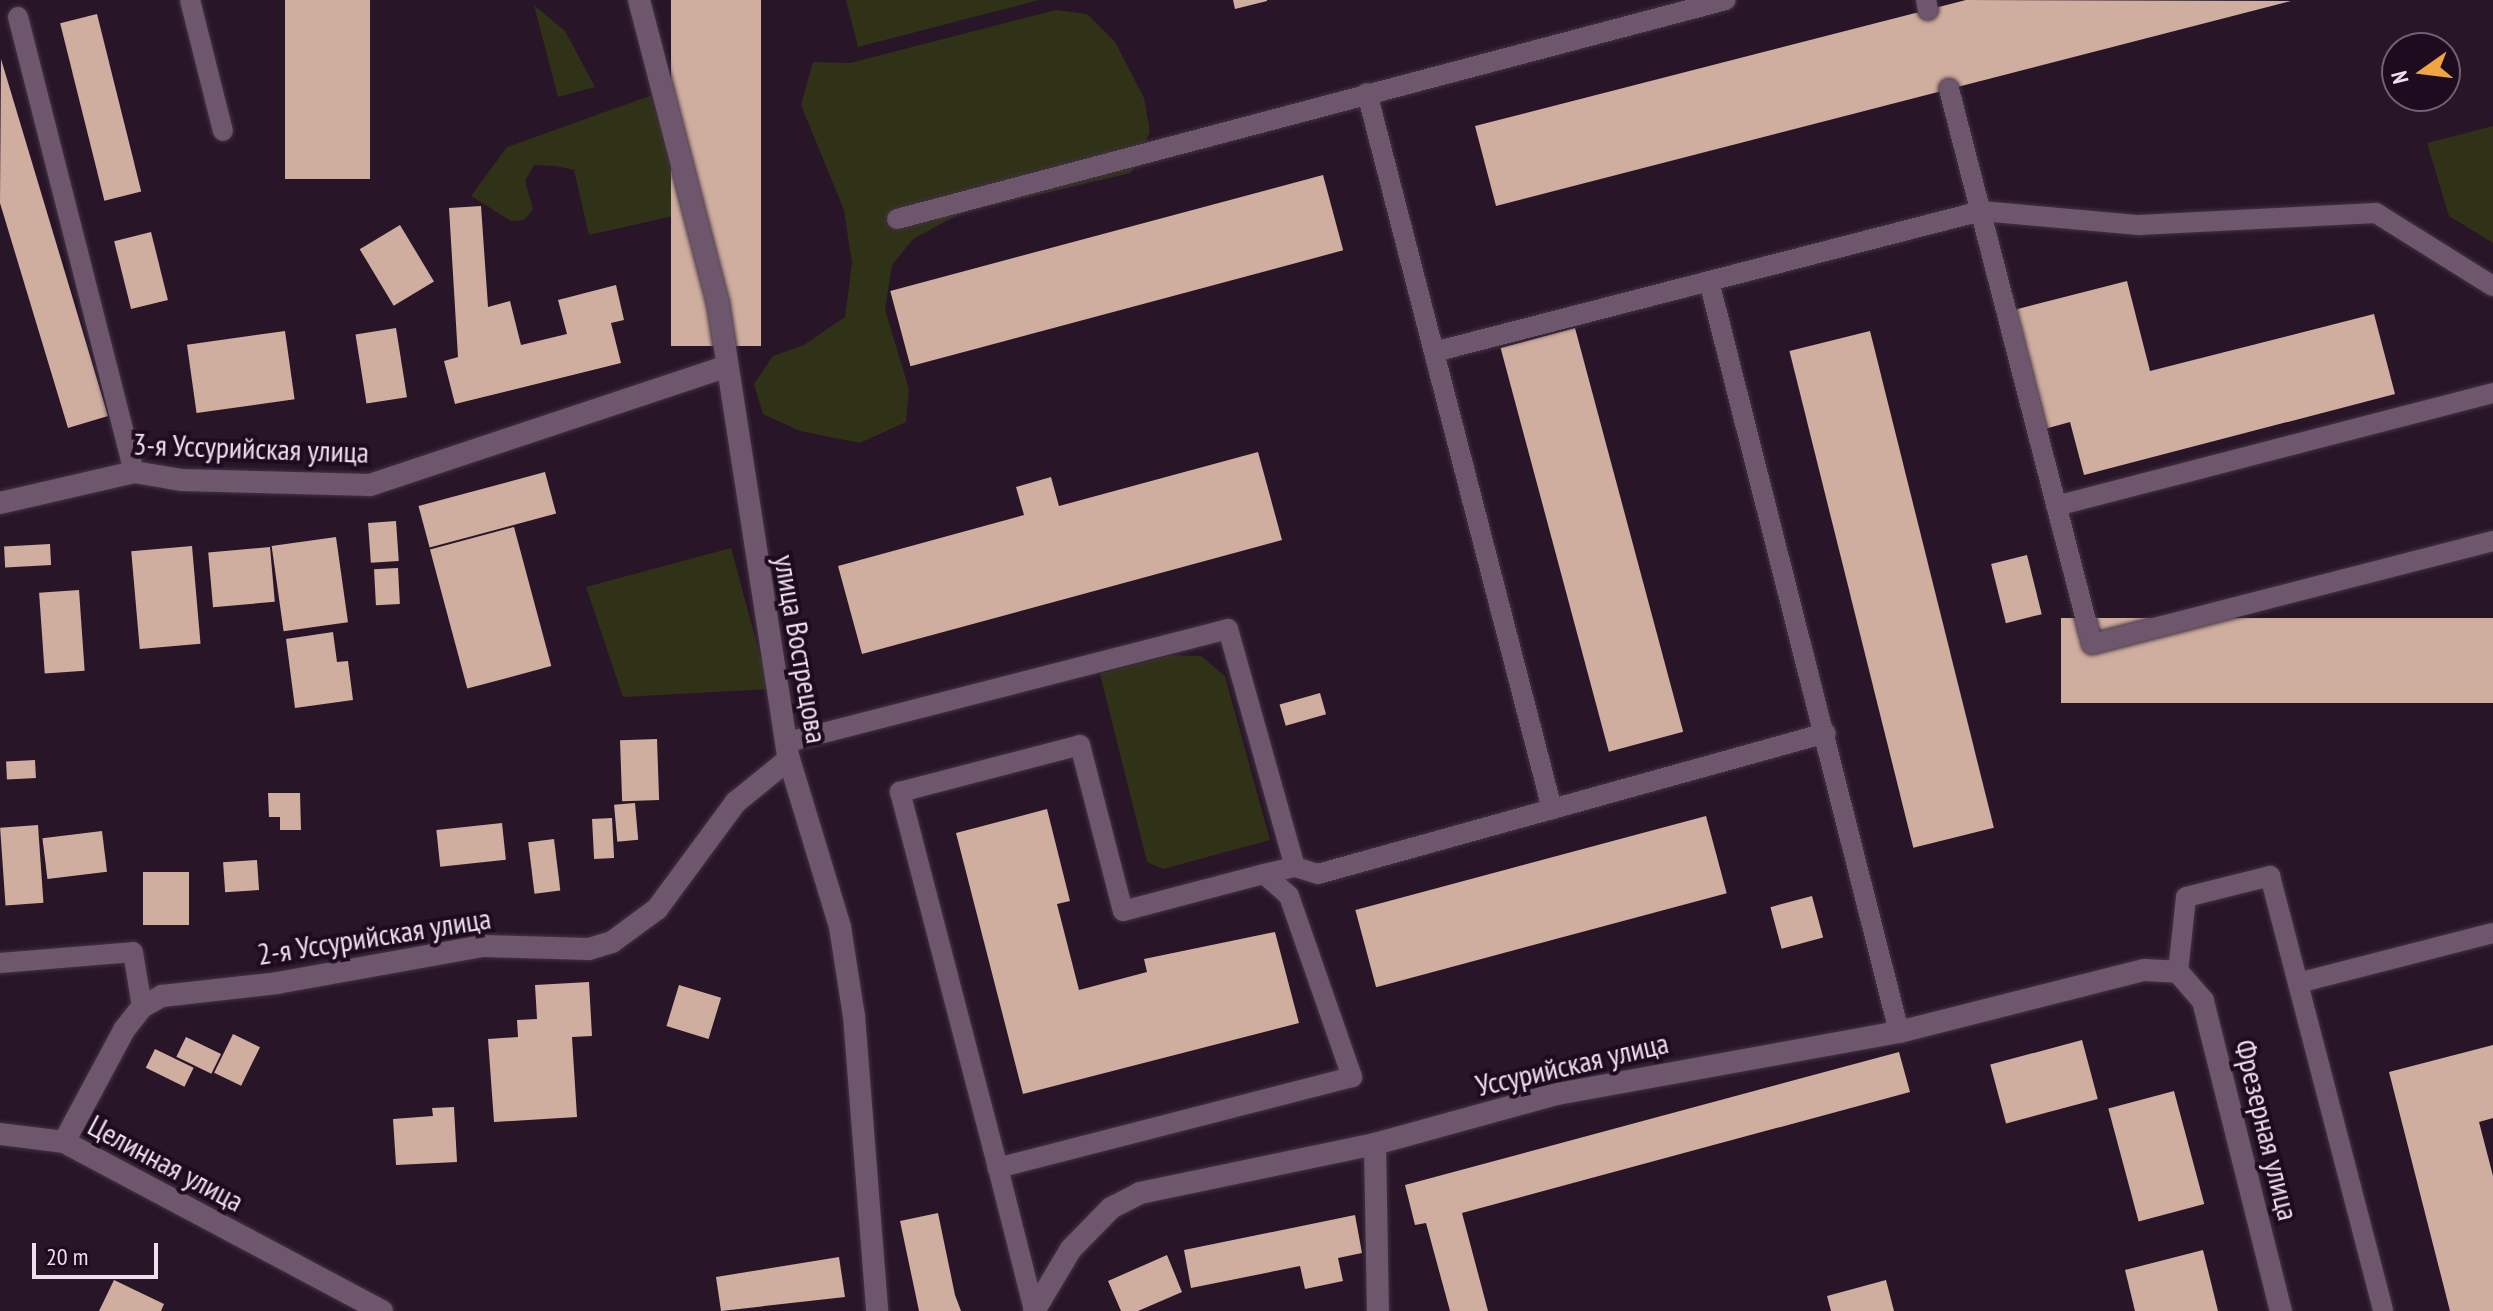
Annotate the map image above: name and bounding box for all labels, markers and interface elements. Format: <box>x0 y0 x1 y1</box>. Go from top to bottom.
north arrow <box>2381 32 2461 112</box>
text: N <box>2385 68 2415 86</box>
street label: 3-я Уссурийская улица <box>132 426 370 470</box>
street label: улица Вострецова <box>767 552 835 746</box>
street label: 2-я Уссурийская улица <box>254 900 494 972</box>
street label: Уссурийская улица <box>1472 1024 1672 1104</box>
street label: Фрезерная улица <box>2227 1036 2307 1224</box>
street label: Целинная улица <box>82 1107 250 1219</box>
scale bar <box>36 1227 162 1277</box>
text: 20 m <box>46 1241 88 1272</box>

